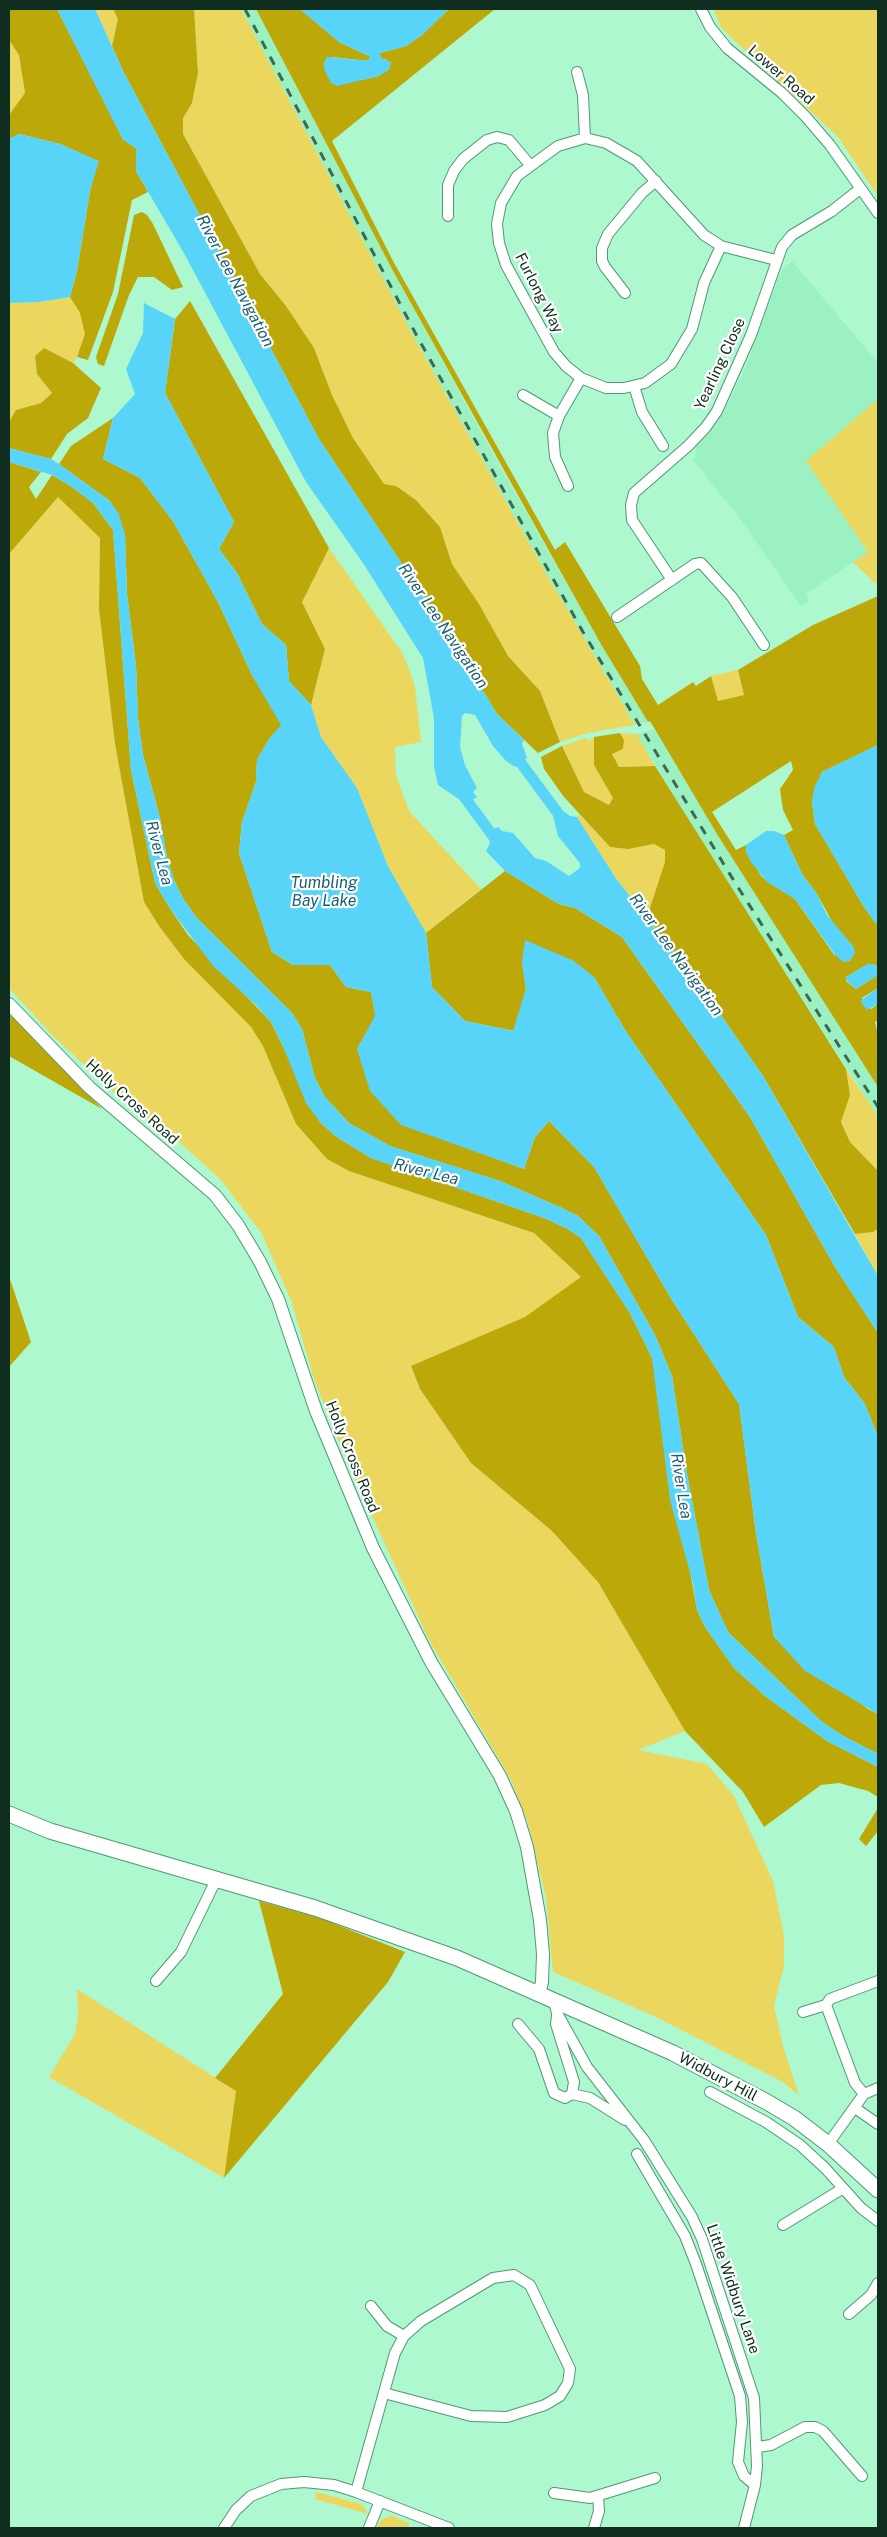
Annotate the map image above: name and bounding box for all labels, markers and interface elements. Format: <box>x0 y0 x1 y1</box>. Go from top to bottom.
street label: Lower Road <box>744 41 818 109</box>
water label: River Lee Navigation <box>192 212 278 350</box>
street label: Furlong Way <box>511 250 567 336</box>
street label: Yearling Close <box>691 315 749 413</box>
water label: River Lee Navigation <box>394 560 492 692</box>
water label: River Lea <box>141 819 177 887</box>
water label: Tumbling Bay Lake <box>291 873 357 911</box>
water label: River Lee Navigation <box>625 890 727 1020</box>
street label: Holly Cross Road <box>82 1056 182 1148</box>
water label: River Lea <box>392 1155 460 1189</box>
street label: Holly Cross Road <box>321 1398 383 1516</box>
water label: River Lea <box>666 1452 696 1520</box>
street label: Widbury Hill <box>676 2049 760 2105</box>
street label: Little Widbury Lane <box>702 2222 764 2356</box>

